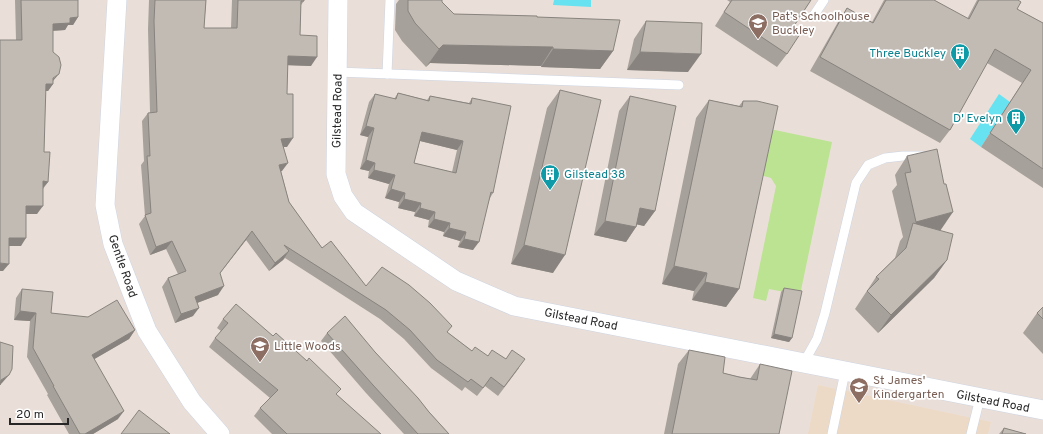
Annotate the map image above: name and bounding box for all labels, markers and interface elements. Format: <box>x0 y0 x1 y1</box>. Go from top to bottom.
place label: Pat’s Schoolhouse Buckley <box>772 9 870 39</box>
school or university icon: Pat’s Schoolhouse Buckley <box>747 12 769 40</box>
building icon: Three Buckley <box>949 42 971 70</box>
place label: Three Buckley <box>869 46 946 62</box>
street label: Gilstead Road <box>329 74 347 148</box>
building icon: D' Evelyn <box>1005 107 1027 135</box>
place label: D' Evelyn <box>953 111 1002 127</box>
building icon: Gilstead 38 <box>539 163 561 191</box>
place label: Gilstead 38 <box>564 167 625 183</box>
street label: Gentle Road <box>104 233 140 300</box>
street label: Gilstead Road <box>543 305 619 335</box>
school or university icon: Little Woods <box>249 335 271 363</box>
place label: Little Woods <box>274 339 341 355</box>
place label: St James' Kindergarten <box>873 373 945 403</box>
school or university icon: St James' Kindergarten <box>848 376 870 404</box>
street label: Gilstead Road <box>955 387 1031 417</box>
scale bar <box>10 400 68 426</box>
text: 20 m <box>16 407 44 423</box>

